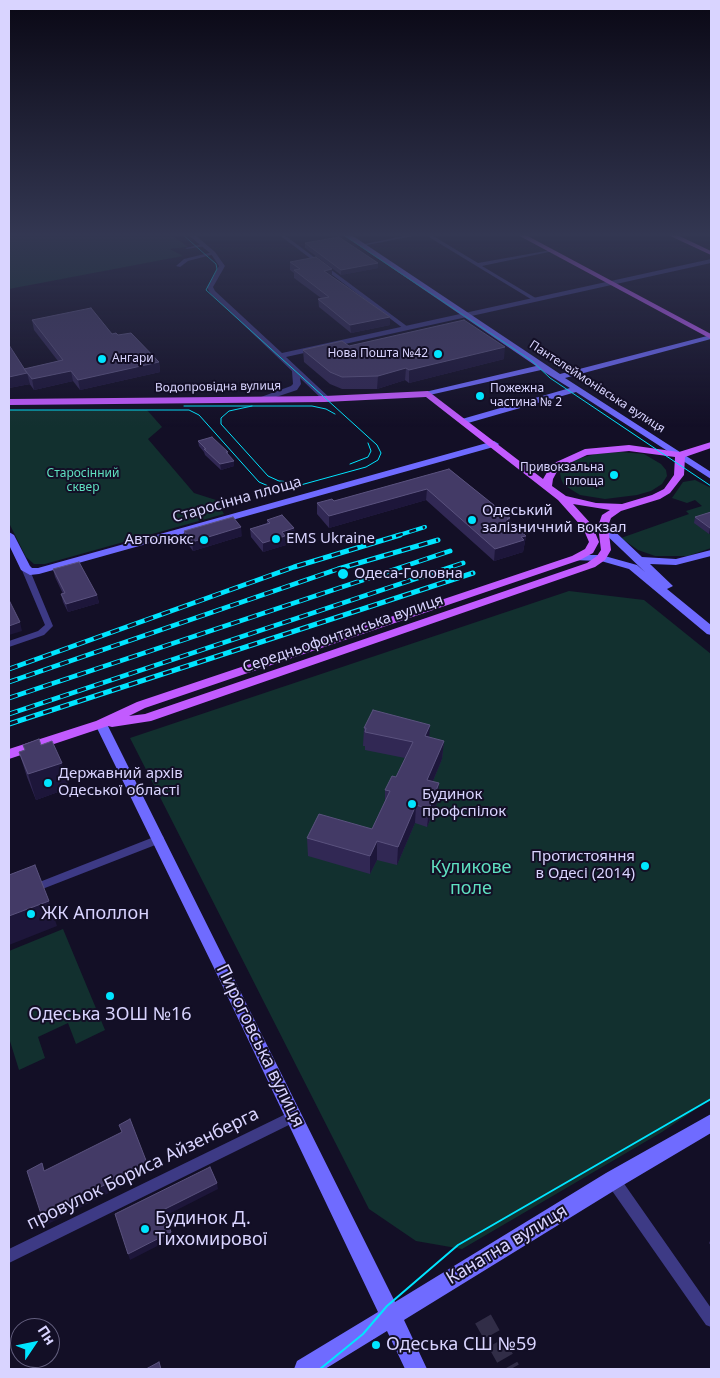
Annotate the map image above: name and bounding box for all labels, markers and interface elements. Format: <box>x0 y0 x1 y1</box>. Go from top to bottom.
street label: Пантелеймонівська вулиця <box>526 338 668 436</box>
place label: Нова Пошта №42 <box>327 347 428 361</box>
marker: Нова Пошта №42 <box>432 348 444 360</box>
place label: Ангари <box>112 352 154 366</box>
marker: Ангари <box>96 353 108 365</box>
street label: Водопровідна вулиця <box>155 379 281 395</box>
place label: Пожежна частина № 2 <box>490 382 562 410</box>
marker: Пожежна частина № 2 <box>474 390 486 402</box>
place label: Привокзальна площа <box>520 461 604 489</box>
park label: Старосінний сквер <box>46 467 120 495</box>
marker: Привокзальна площа <box>608 469 620 481</box>
street label: Старосінна площа <box>170 473 304 527</box>
place label: Одеський залізничний вокзал <box>482 502 627 537</box>
marker: Одеський залізничний вокзал <box>466 514 478 526</box>
place label: EMS Ukraine <box>286 530 375 548</box>
place label: Автолюкс <box>125 531 194 549</box>
marker: EMS Ukraine <box>270 533 282 545</box>
marker: Автолюкс <box>198 534 210 546</box>
place label: Одеса-Головна <box>354 565 463 583</box>
marker: Одеса-Головна <box>336 567 350 581</box>
street label: Середньофонтанська вулиця <box>240 591 446 677</box>
place label: Державний архів Одеської області <box>58 765 183 800</box>
marker: Державний архів Одеської області <box>42 777 54 789</box>
place label: Будинок профспілок <box>422 786 506 821</box>
marker: Будинок профспілок <box>406 798 418 810</box>
place label: Протистояння в Одесі (2014) <box>531 848 635 883</box>
park label: Куликове поле <box>430 857 512 900</box>
marker: Протистояння в Одесі (2014) <box>639 860 651 872</box>
place label: ЖК Аполлон <box>41 903 149 925</box>
marker: ЖК Аполлон <box>25 908 37 920</box>
street label: Пироговська вулиця <box>211 961 309 1131</box>
marker: Одеська ЗОШ №16 <box>104 990 116 1002</box>
place label: Одеська ЗОШ №16 <box>28 1004 192 1026</box>
street label: провулок Бориса Айзенберга <box>23 1103 263 1235</box>
street label: Канатна вулиця <box>443 1200 571 1290</box>
place label: Будинок Д. Тихомирової <box>155 1208 267 1250</box>
marker: Будинок Д. Тихомирової <box>139 1223 151 1235</box>
north arrow <box>10 1318 60 1368</box>
text: Пн <box>34 1321 60 1348</box>
place label: Одеська CШ №59 <box>386 1334 537 1356</box>
marker: Одеська CШ №59 <box>370 1339 382 1351</box>

